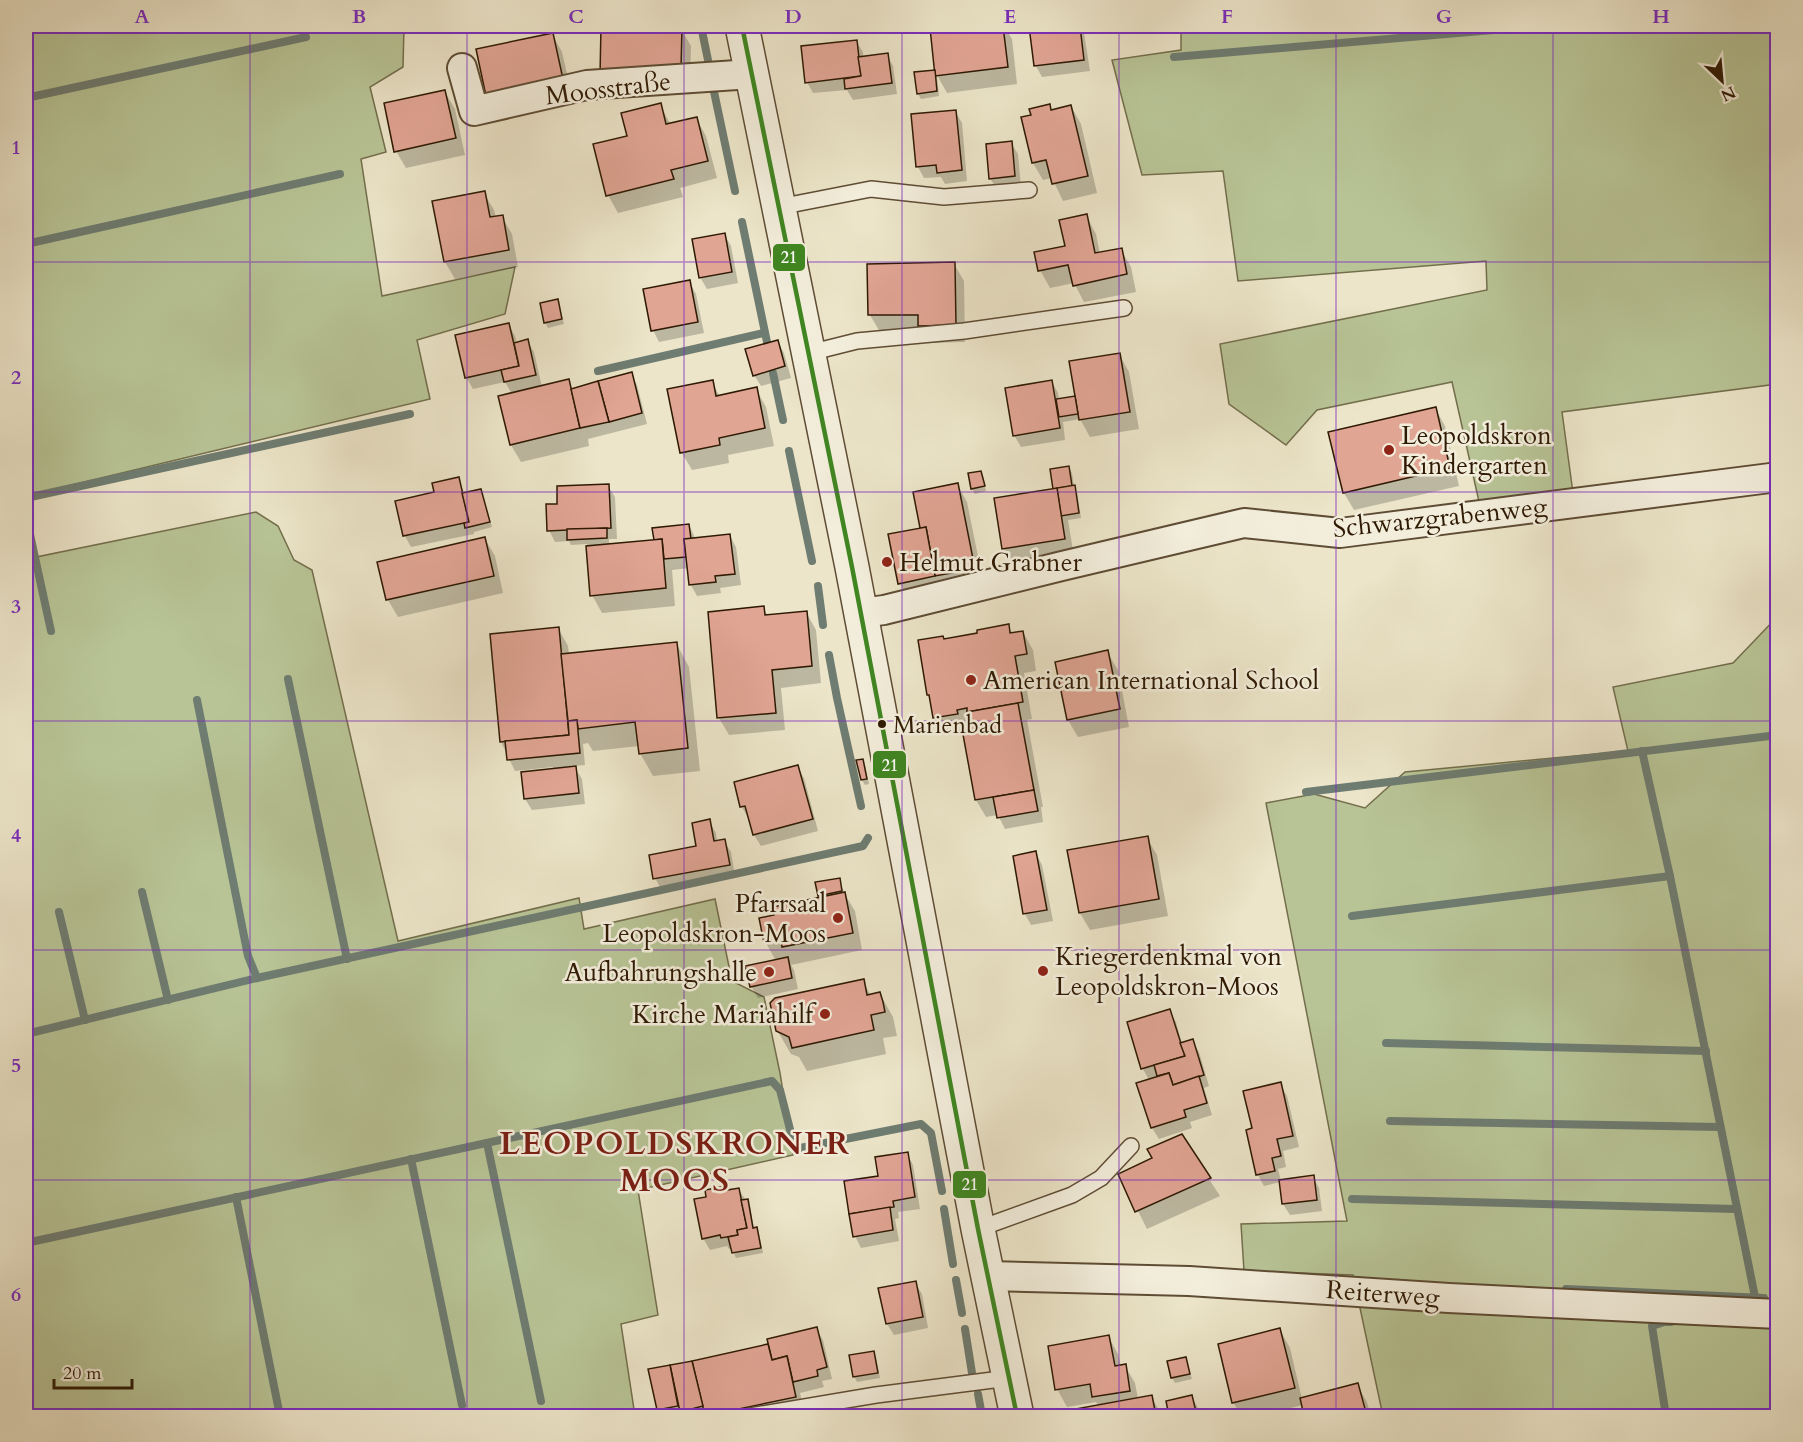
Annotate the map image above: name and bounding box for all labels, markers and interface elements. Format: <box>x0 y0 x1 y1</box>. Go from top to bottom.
text: A <box>134 3 150 30</box>
text: B <box>352 3 366 30</box>
text: C <box>568 3 584 30</box>
text: D <box>784 3 802 30</box>
text: E <box>1004 3 1016 30</box>
text: F <box>1221 3 1233 30</box>
text: G <box>1436 3 1452 30</box>
text: H <box>1652 3 1670 30</box>
north arrow <box>1692 51 1752 111</box>
street label: Moosstraße <box>543 63 673 114</box>
text: N <box>1717 81 1739 107</box>
text: 1 <box>11 134 21 161</box>
line badge: 21 <box>772 243 806 272</box>
text: 21 <box>781 247 797 269</box>
text: 2 <box>11 364 21 391</box>
place label: Leopoldskron Kindergarten <box>1401 418 1552 483</box>
marker: Leopoldskron Kindergarten <box>1382 443 1396 457</box>
street label: Schwarzgrabenweg <box>1331 489 1549 546</box>
place label: Helmut Grabner <box>899 545 1082 580</box>
marker: Helmut Grabner <box>880 555 894 569</box>
text: 3 <box>11 593 21 620</box>
place label: American International School <box>983 663 1320 698</box>
marker: American International School <box>964 673 978 687</box>
place label: Marienbad <box>893 709 1002 742</box>
marker: Marienbad <box>876 718 888 730</box>
line badge: 21 <box>872 750 907 779</box>
text: 21 <box>882 755 898 777</box>
text: 4 <box>11 822 21 849</box>
place label: Pfarrsaal Leopoldskron-Moos <box>602 886 826 951</box>
marker: Pfarrsaal Leopoldskron-Moos <box>831 911 845 925</box>
place label: Kriegerdenkmal von Leopoldskron-Moos <box>1055 939 1282 1004</box>
place label: Aufbahrungshalle <box>565 955 757 990</box>
marker: Kriegerdenkmal von Leopoldskron-Moos <box>1036 964 1050 978</box>
marker: Aufbahrungshalle <box>762 965 776 979</box>
place label: Kirche Mariahilf <box>632 997 817 1032</box>
marker: Kirche Mariahilf <box>818 1007 832 1021</box>
text: 5 <box>11 1052 21 1079</box>
district label: LEOPOLDSKRONER MOOS <box>499 1122 851 1203</box>
line badge: 21 <box>952 1170 987 1199</box>
text: 21 <box>962 1174 978 1196</box>
street label: Reiterweg <box>1325 1272 1441 1315</box>
text: 6 <box>11 1281 21 1308</box>
scale bar <box>54 1352 132 1390</box>
text: 20 m <box>63 1361 102 1386</box>

